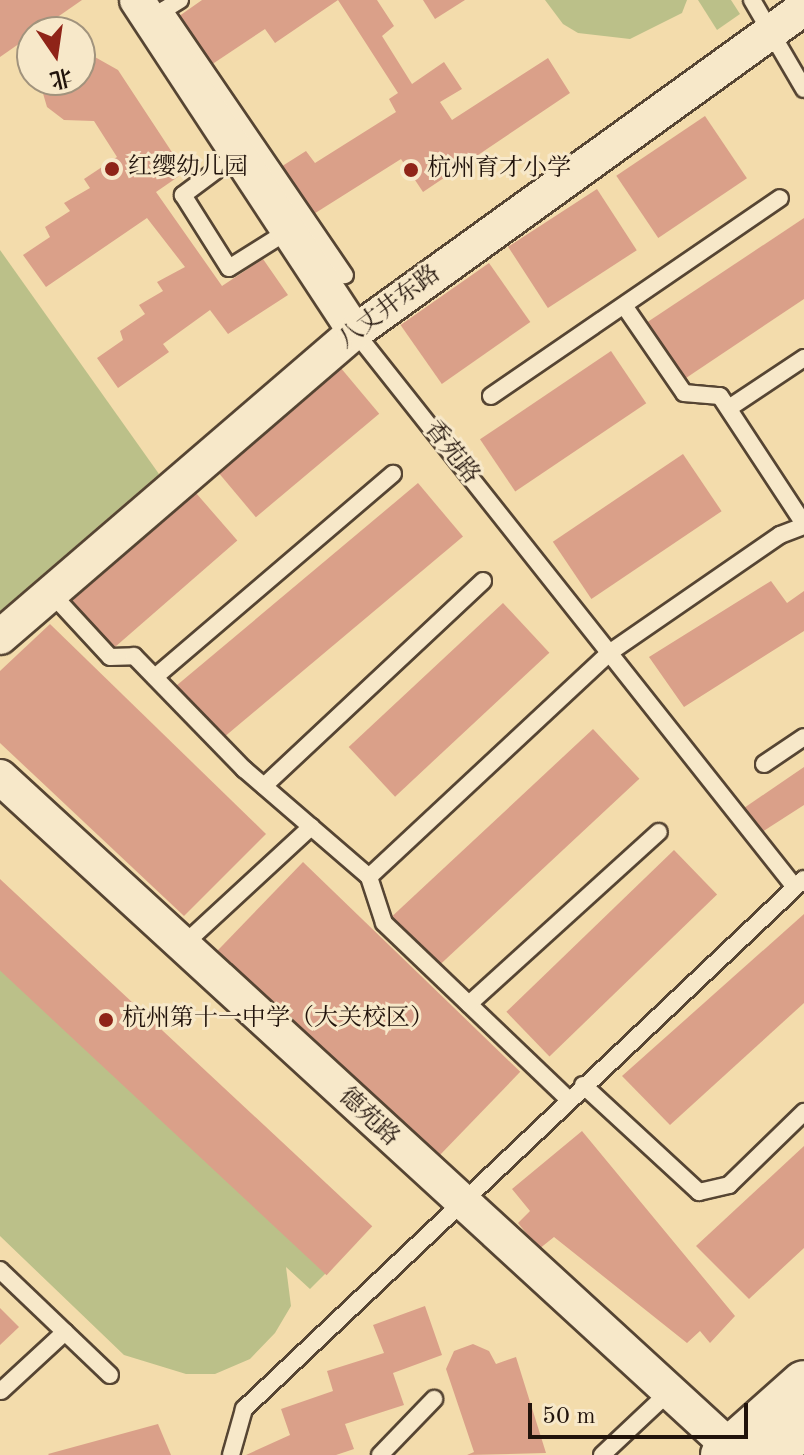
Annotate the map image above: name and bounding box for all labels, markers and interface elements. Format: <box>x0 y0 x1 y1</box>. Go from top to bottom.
north arrow <box>16 16 96 96</box>
text: 北 <box>48 64 74 91</box>
place label: 红缨幼儿园 <box>128 155 248 183</box>
place label: 杭州育才小学 <box>427 156 571 184</box>
marker: 红缨幼儿园 <box>103 160 121 178</box>
marker: 杭州育才小学 <box>402 161 420 179</box>
street label: 八丈井东路 <box>333 260 447 356</box>
street label: 香苑路 <box>417 416 485 490</box>
place label: 杭州第十一中学（大关校区） <box>122 1006 434 1034</box>
marker: 杭州第十一中学（大关校区） <box>97 1011 115 1029</box>
street label: 德苑路 <box>332 1083 404 1153</box>
scale bar <box>532 1387 752 1437</box>
text: 50 m <box>542 1405 596 1429</box>

